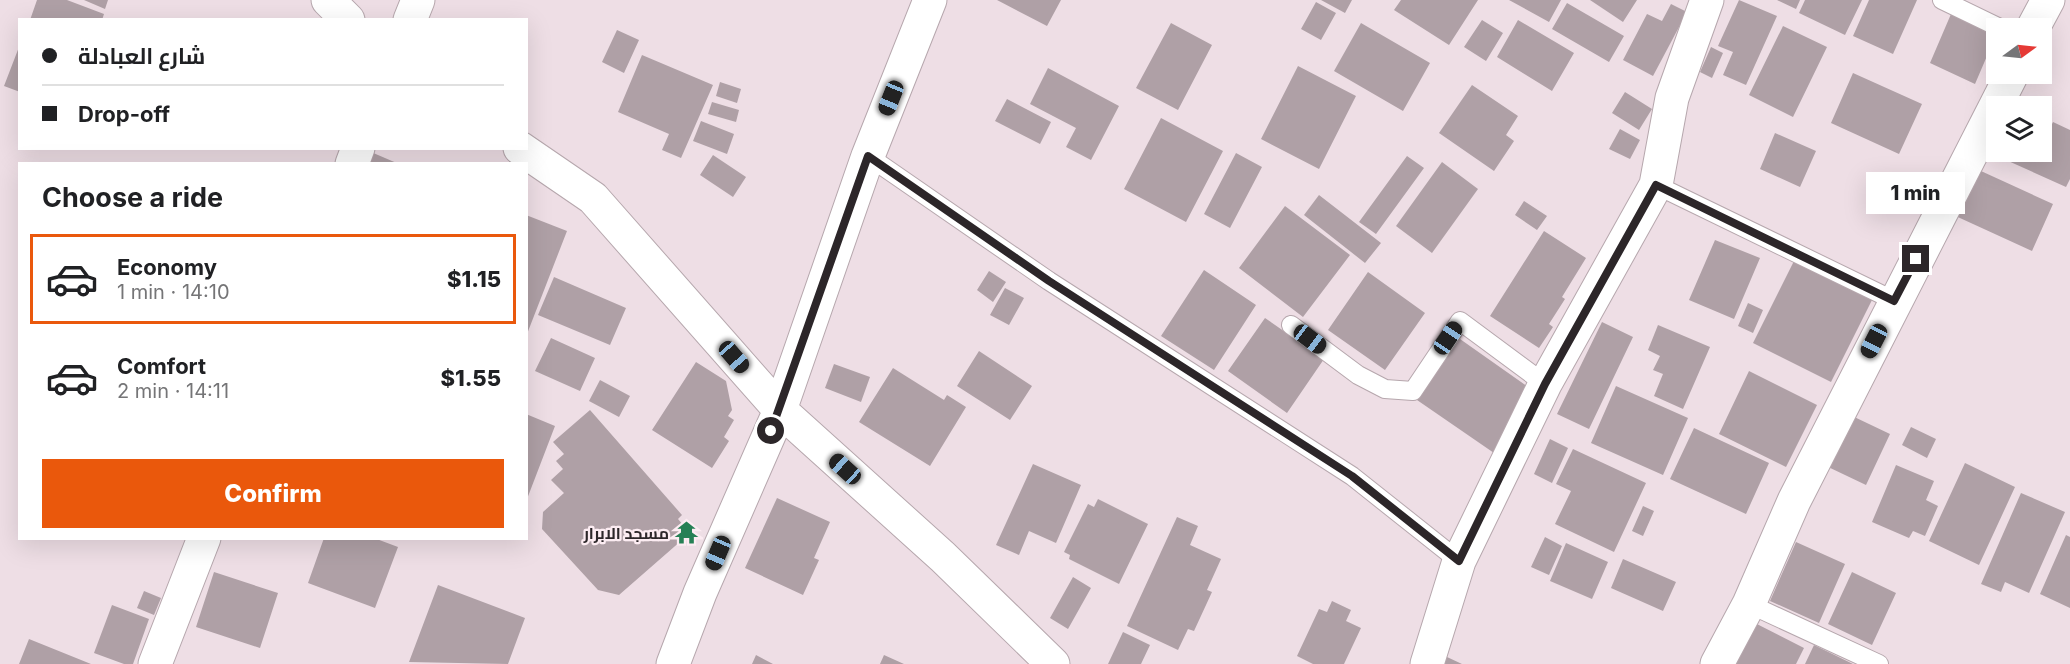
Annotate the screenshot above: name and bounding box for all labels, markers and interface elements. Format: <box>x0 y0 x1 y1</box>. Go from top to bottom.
north arrow <box>1986 18 2052 84</box>
map controls <box>1986 18 2052 162</box>
text: شارع العبادلة <box>78 43 205 69</box>
car <box>876 78 906 118</box>
button: layers <box>1986 96 2052 162</box>
text: Drop-off <box>78 101 170 127</box>
callout: 1 min <box>1866 172 1966 214</box>
text: Choose a ride <box>42 181 223 214</box>
text: 1 min <box>1890 181 1941 205</box>
route end <box>1902 245 1929 272</box>
icon: car <box>45 252 99 306</box>
text: Economy <box>117 254 217 280</box>
text: $1.15 <box>447 266 501 292</box>
text: 1 min · 14:10 <box>117 280 230 304</box>
car <box>1430 318 1466 358</box>
car <box>1290 321 1330 357</box>
car <box>1858 321 1890 361</box>
car <box>715 338 753 376</box>
icon: car <box>45 351 99 405</box>
text: Comfort <box>117 353 206 379</box>
text: $1.55 <box>440 365 501 391</box>
text: 2 min · 14:11 <box>117 379 229 403</box>
route start <box>757 417 784 444</box>
car <box>826 450 864 488</box>
button: Confirm <box>42 459 504 528</box>
temple icon: مسجد الابرار <box>674 520 700 546</box>
place label: مسجد الابرار <box>583 523 669 543</box>
car <box>703 533 733 573</box>

